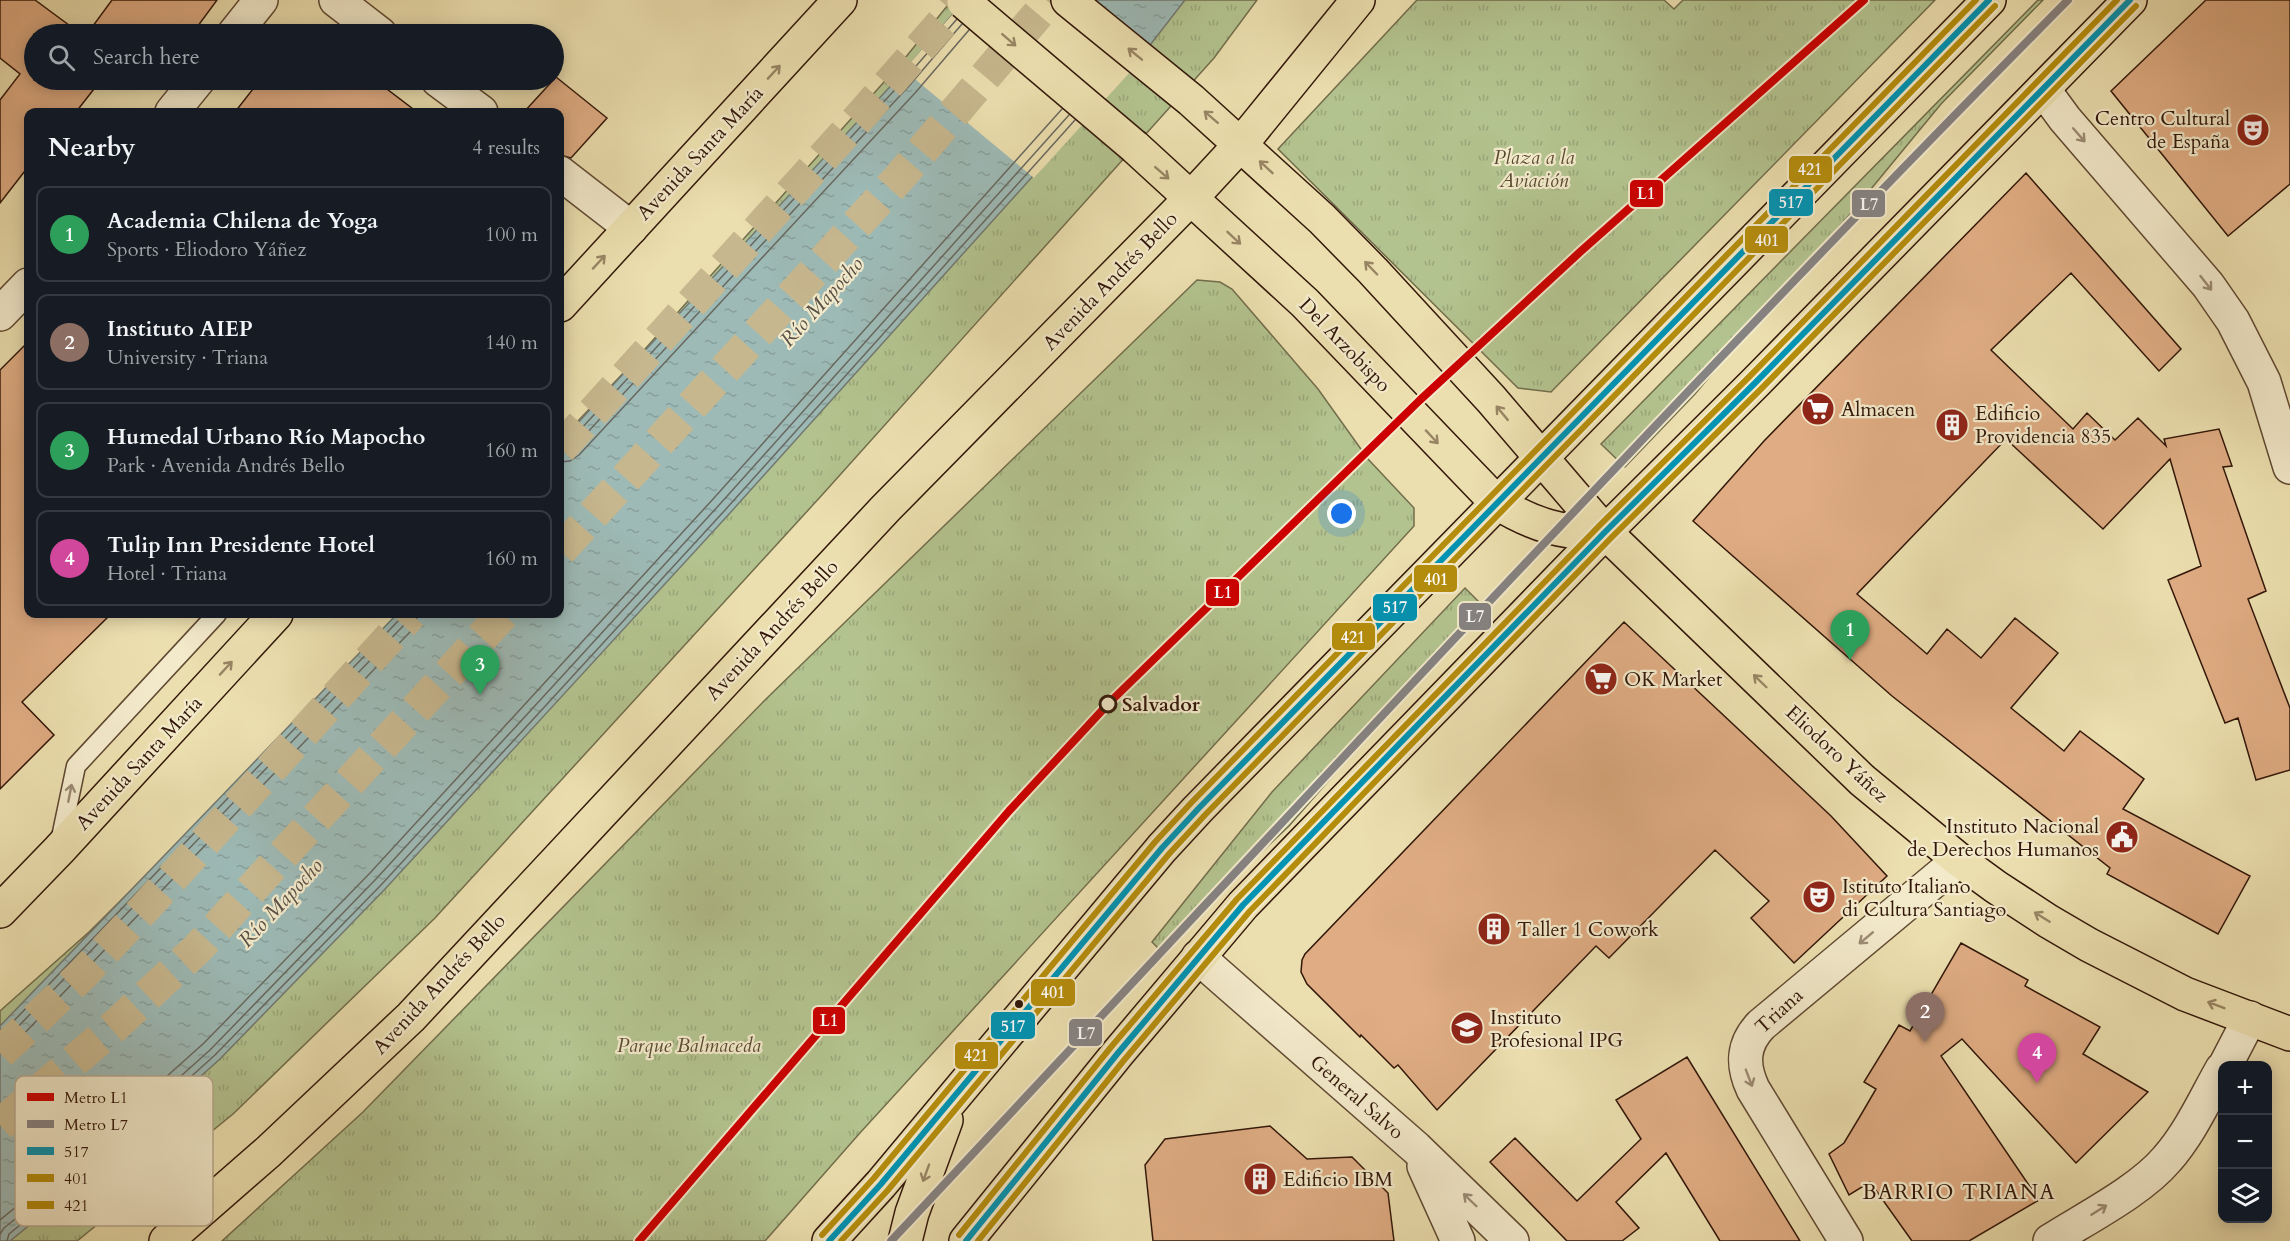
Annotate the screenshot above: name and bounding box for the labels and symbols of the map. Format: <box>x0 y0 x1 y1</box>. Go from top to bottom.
one-way arrow <box>1001 33 1017 46</box>
one-way arrow <box>1127 48 1143 61</box>
one-way arrow <box>767 65 781 80</box>
street label: Avenida Santa María <box>631 80 770 226</box>
place label: Centro Cultural de España <box>2095 105 2230 155</box>
one-way arrow <box>1204 110 1219 124</box>
theatre icon: Centro Cultural de España <box>2235 112 2271 148</box>
one-way arrow <box>2072 127 2086 142</box>
park label: Plaza a la Aviación <box>1493 144 1575 194</box>
line badge: 421 <box>1788 155 1833 184</box>
text: 421 <box>1798 159 1822 181</box>
one-way arrow <box>1259 160 1274 174</box>
one-way arrow <box>1154 166 1169 180</box>
line badge: L1 <box>1629 179 1664 208</box>
text: L1 <box>1637 183 1655 205</box>
line badge: 517 <box>1768 188 1814 217</box>
line badge: L7 <box>1851 189 1886 218</box>
text: 517 <box>1779 192 1803 214</box>
text: L7 <box>1860 194 1878 216</box>
street label: Avenida Andrés Bello <box>1037 206 1184 356</box>
line badge: 401 <box>1744 225 1789 254</box>
one-way arrow <box>1226 230 1241 245</box>
text: 401 <box>1755 230 1779 252</box>
water label: Río Mapocho <box>774 251 870 353</box>
one-way arrow <box>592 255 606 270</box>
one-way arrow <box>1364 261 1378 276</box>
one-way arrow <box>2199 275 2212 291</box>
street label: Del Arzobispo <box>1293 292 1397 398</box>
supermarket icon: Almacen <box>1800 391 1836 427</box>
place label: Almacen <box>1841 396 1916 423</box>
place label: Edificio Providencia 835 <box>1975 400 2111 450</box>
one-way arrow <box>1495 406 1509 421</box>
building icon: Edificio Providencia 835 <box>1934 407 1970 443</box>
one-way arrow <box>1425 429 1439 444</box>
your location <box>1327 499 1356 528</box>
street label: Avenida Andrés Bello <box>700 554 845 706</box>
line badge: 401 <box>1413 564 1458 593</box>
text: 401 <box>1424 569 1448 591</box>
line badge: L1 <box>1205 578 1240 607</box>
text: L1 <box>1214 582 1232 604</box>
line badge: 517 <box>1372 593 1418 622</box>
text: 517 <box>1383 597 1407 619</box>
line badge: L7 <box>1458 602 1492 631</box>
text: L7 <box>1466 606 1484 628</box>
pin: 1 <box>1830 610 1870 660</box>
line badge: 421 <box>1331 622 1376 651</box>
text: 421 <box>1341 627 1365 649</box>
pin: 3 <box>460 646 500 695</box>
one-way arrow <box>219 661 233 676</box>
supermarket icon: OK Market <box>1583 661 1619 697</box>
place label: OK Market <box>1624 666 1723 693</box>
one-way arrow <box>1752 674 1767 688</box>
street label: Avenida Santa María <box>70 690 209 836</box>
place label: Salvador <box>1122 691 1201 718</box>
marker: Salvador <box>1099 695 1117 713</box>
street label: Eliodoro Yáñez <box>1780 699 1894 809</box>
one-way arrow <box>65 783 76 803</box>
place label: Instituto Nacional de Derechos Humanos <box>1907 813 2099 863</box>
public building icon: Instituto Nacional de Derechos Humanos <box>2104 819 2140 855</box>
water label: Río Mapocho <box>232 852 330 954</box>
place label: Istituto Italiano di Cultura Santiago <box>1842 873 2006 923</box>
theatre icon: Istituto Italiano di Cultura Santiago <box>1801 879 1837 915</box>
street label: Avenida Andrés Bello <box>367 908 512 1060</box>
one-way arrow <box>2034 910 2051 922</box>
building icon: Taller 1 Cowork <box>1476 911 1512 947</box>
place label: Taller 1 Cowork <box>1517 916 1659 943</box>
one-way arrow <box>1859 931 1874 945</box>
line badge: 401 <box>1030 978 1076 1007</box>
text: 401 <box>1041 982 1065 1004</box>
street label: Triana <box>1749 982 1809 1040</box>
pin: 2 <box>1906 992 1944 1042</box>
unlabelled marker <box>1013 998 1025 1010</box>
one-way arrow <box>2207 999 2225 1010</box>
place label: Instituto Profesional IPG <box>1490 1004 1623 1054</box>
line badge: L1 <box>812 1006 846 1035</box>
text: L1 <box>820 1010 838 1032</box>
school or university icon: Instituto Profesional IPG <box>1449 1010 1485 1046</box>
line badge: 517 <box>990 1011 1036 1040</box>
text: 517 <box>1001 1016 1025 1038</box>
line badge: L7 <box>1068 1018 1103 1047</box>
text: L7 <box>1077 1023 1095 1045</box>
park label: Parque Balmaceda <box>617 1032 761 1059</box>
pin: 4 <box>2018 1034 2056 1083</box>
line badge: 421 <box>954 1041 999 1070</box>
text: 421 <box>964 1045 988 1067</box>
street label: General Salvo <box>1304 1049 1410 1146</box>
one-way arrow <box>1744 1068 1755 1087</box>
legend <box>15 1076 213 1226</box>
text: Metro L1 <box>64 1087 128 1109</box>
text: Metro L7 <box>64 1114 128 1136</box>
text: 517 <box>64 1141 89 1163</box>
building icon: Edificio IBM <box>1242 1161 1278 1197</box>
one-way arrow <box>920 1163 931 1182</box>
place label: Edificio IBM <box>1283 1166 1393 1193</box>
text: 401 <box>64 1168 89 1190</box>
district label: BARRIO TRIANA <box>1862 1178 2056 1207</box>
one-way arrow <box>1462 1193 1477 1208</box>
text: 421 <box>64 1195 89 1217</box>
one-way arrow <box>2091 1203 2108 1216</box>

